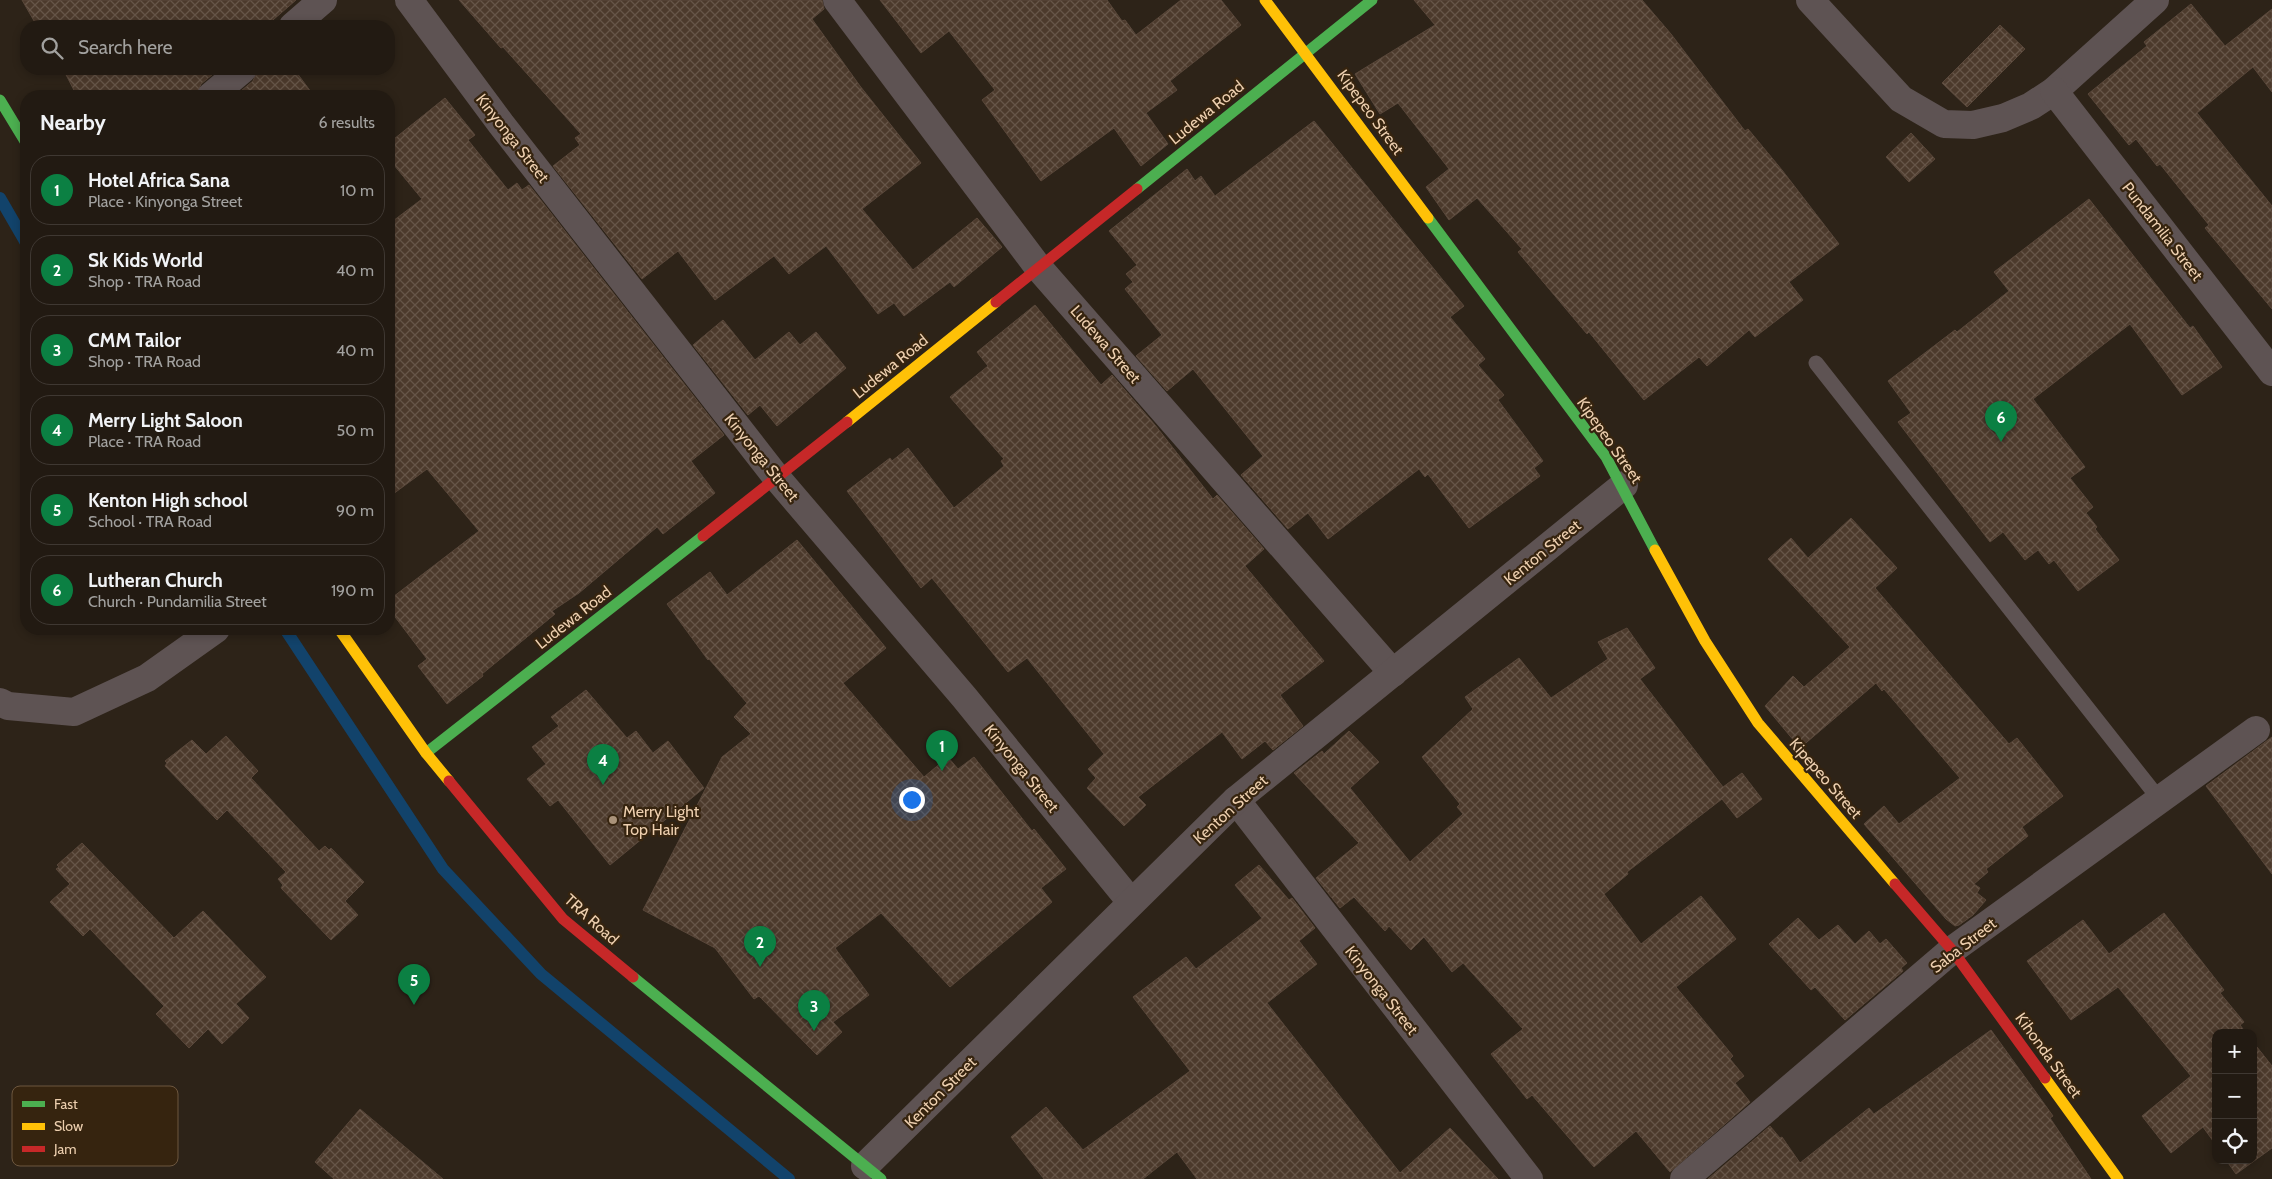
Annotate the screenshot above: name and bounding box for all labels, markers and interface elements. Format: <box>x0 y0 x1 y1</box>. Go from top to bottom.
search box <box>20 20 395 75</box>
icon: search <box>38 34 66 62</box>
text: Search here <box>78 36 172 59</box>
street label: Kipepeo Street <box>1333 66 1408 159</box>
street label: Ludewa Road <box>1165 76 1248 148</box>
street label: Kinyonga Street <box>472 90 554 187</box>
text: Nearby <box>40 110 106 135</box>
text: 6 results <box>319 113 375 132</box>
text: Hotel Africa Sana <box>88 169 230 192</box>
street label: Pundamilia Street <box>2118 178 2207 285</box>
text: 1 <box>54 181 60 200</box>
text: 10 m <box>340 181 374 200</box>
text: Place · Kinyonga Street <box>88 192 242 211</box>
text: Sk Kids World <box>88 249 203 272</box>
text: 2 <box>53 261 61 280</box>
text: 40 m <box>336 261 374 280</box>
text: Shop · TRA Road <box>88 272 201 291</box>
street label: Ludewa Street <box>1067 301 1145 388</box>
text: CMM Tailor <box>88 329 181 352</box>
street label: Ludewa Road <box>849 330 932 402</box>
text: 3 <box>53 341 61 360</box>
text: 40 m <box>336 341 374 360</box>
text: Shop · TRA Road <box>88 352 201 371</box>
street label: Kipepeo Street <box>1573 394 1647 487</box>
pin: 6 <box>1985 401 2017 442</box>
text: Merry Light Saloon <box>88 409 243 432</box>
street label: Kinyonga Street <box>720 410 803 506</box>
text: 4 <box>52 421 62 440</box>
text: 50 m <box>337 421 374 440</box>
text: Place · TRA Road <box>88 432 201 451</box>
text: Kenton High school <box>88 489 248 512</box>
text: 5 <box>53 501 61 520</box>
text: 90 m <box>336 501 374 520</box>
text: School · TRA Road <box>88 512 212 531</box>
street label: Kenton Street <box>1500 515 1585 589</box>
text: Lutheran Church <box>88 569 223 592</box>
text: 6 <box>53 581 62 600</box>
text: 190 m <box>331 581 374 600</box>
street label: Ludewa Road <box>532 582 615 653</box>
text: Church · Pundamilia Street <box>88 592 267 611</box>
street label: Kinyonga Street <box>980 721 1063 817</box>
pin: 1 <box>926 730 958 771</box>
street label: Kipepeo Street <box>1785 734 1866 823</box>
pin: 4 <box>587 744 619 785</box>
street label: Kenton Street <box>1189 771 1272 848</box>
your location <box>899 787 925 813</box>
place label: Merry Light Top Hair <box>623 802 700 839</box>
marker: Merry Light Top Hair <box>607 814 619 826</box>
street label: TRA Road <box>561 890 623 949</box>
street label: Saba Street <box>1927 913 2000 977</box>
pin: 2 <box>744 926 776 967</box>
street label: Kinyonga Street <box>1341 942 1423 1039</box>
pin: 5 <box>398 964 430 1005</box>
pin: 3 <box>798 990 830 1031</box>
street label: Kihonda Street <box>2011 1009 2086 1102</box>
map controls <box>2212 1029 2257 1164</box>
button: + <box>2212 1029 2257 1074</box>
street label: Kenton Street <box>901 1052 980 1132</box>
button: − <box>2212 1074 2257 1119</box>
legend <box>12 1086 178 1166</box>
text: Fast <box>54 1095 78 1113</box>
text: Slow <box>54 1117 83 1135</box>
button: locate <box>2212 1119 2257 1164</box>
text: Jam <box>53 1140 76 1158</box>

